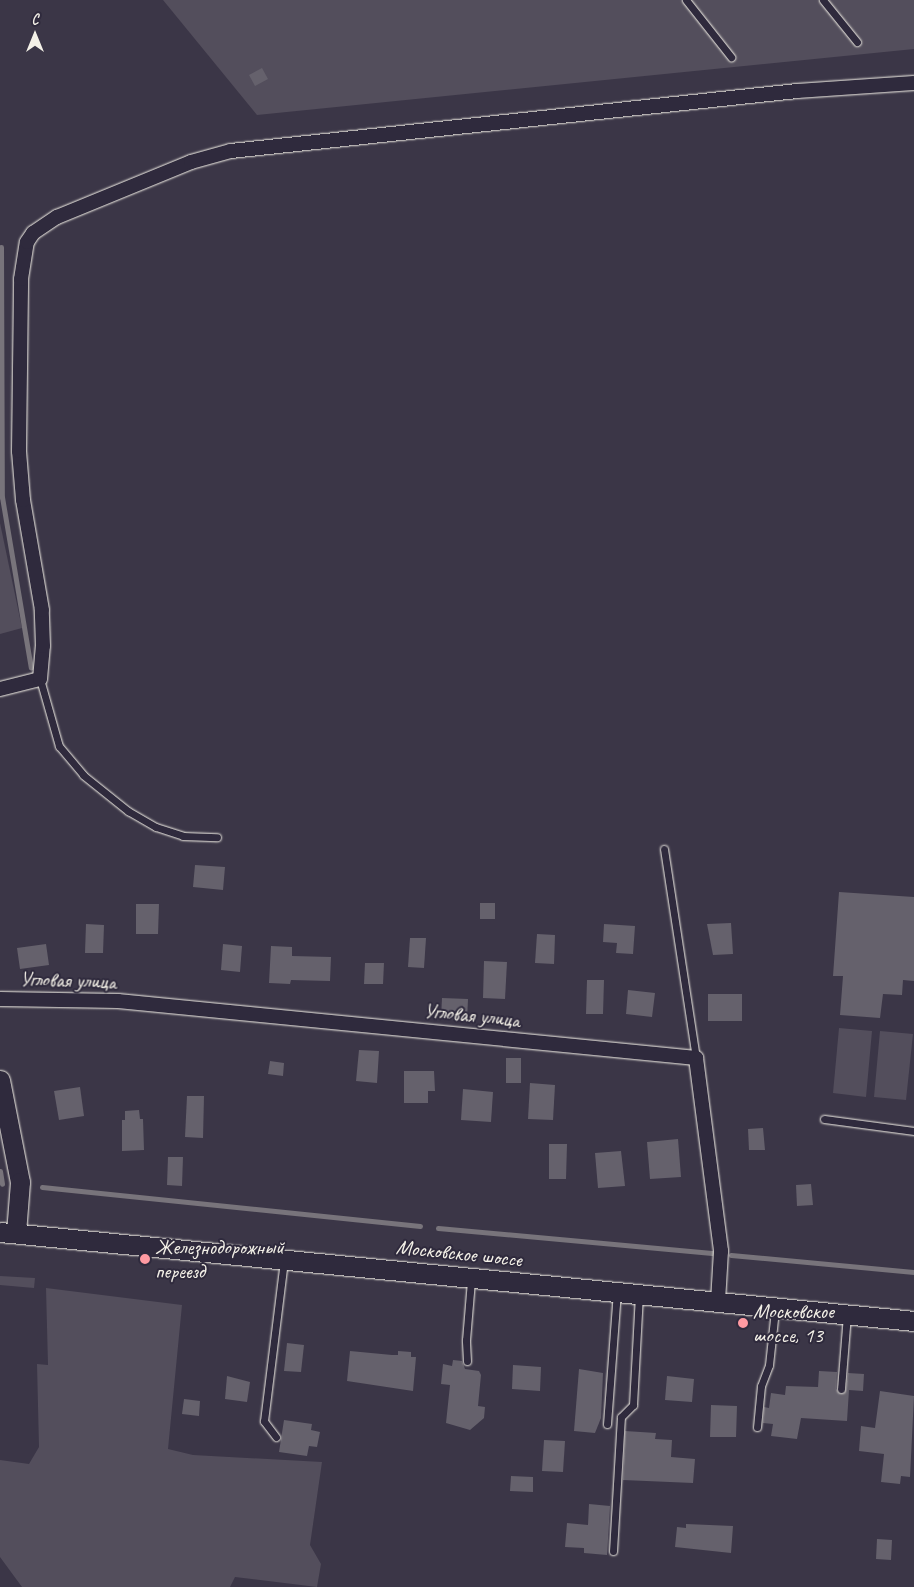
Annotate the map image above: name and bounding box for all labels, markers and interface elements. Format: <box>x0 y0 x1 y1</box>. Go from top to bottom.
north arrow <box>10 10 60 60</box>
text: С <box>32 11 38 28</box>
street label: Угловая улица <box>19 966 117 994</box>
street label: Угловая улица <box>423 997 521 1033</box>
place label: Железнодорожный переезд <box>155 1234 284 1284</box>
street label: Московское шоссе <box>394 1234 524 1272</box>
marker: Железнодорожный переезд <box>139 1253 151 1265</box>
place label: Московское шоссе, 13 <box>753 1298 834 1348</box>
marker: Московское шоссе, 13 <box>737 1317 749 1329</box>

